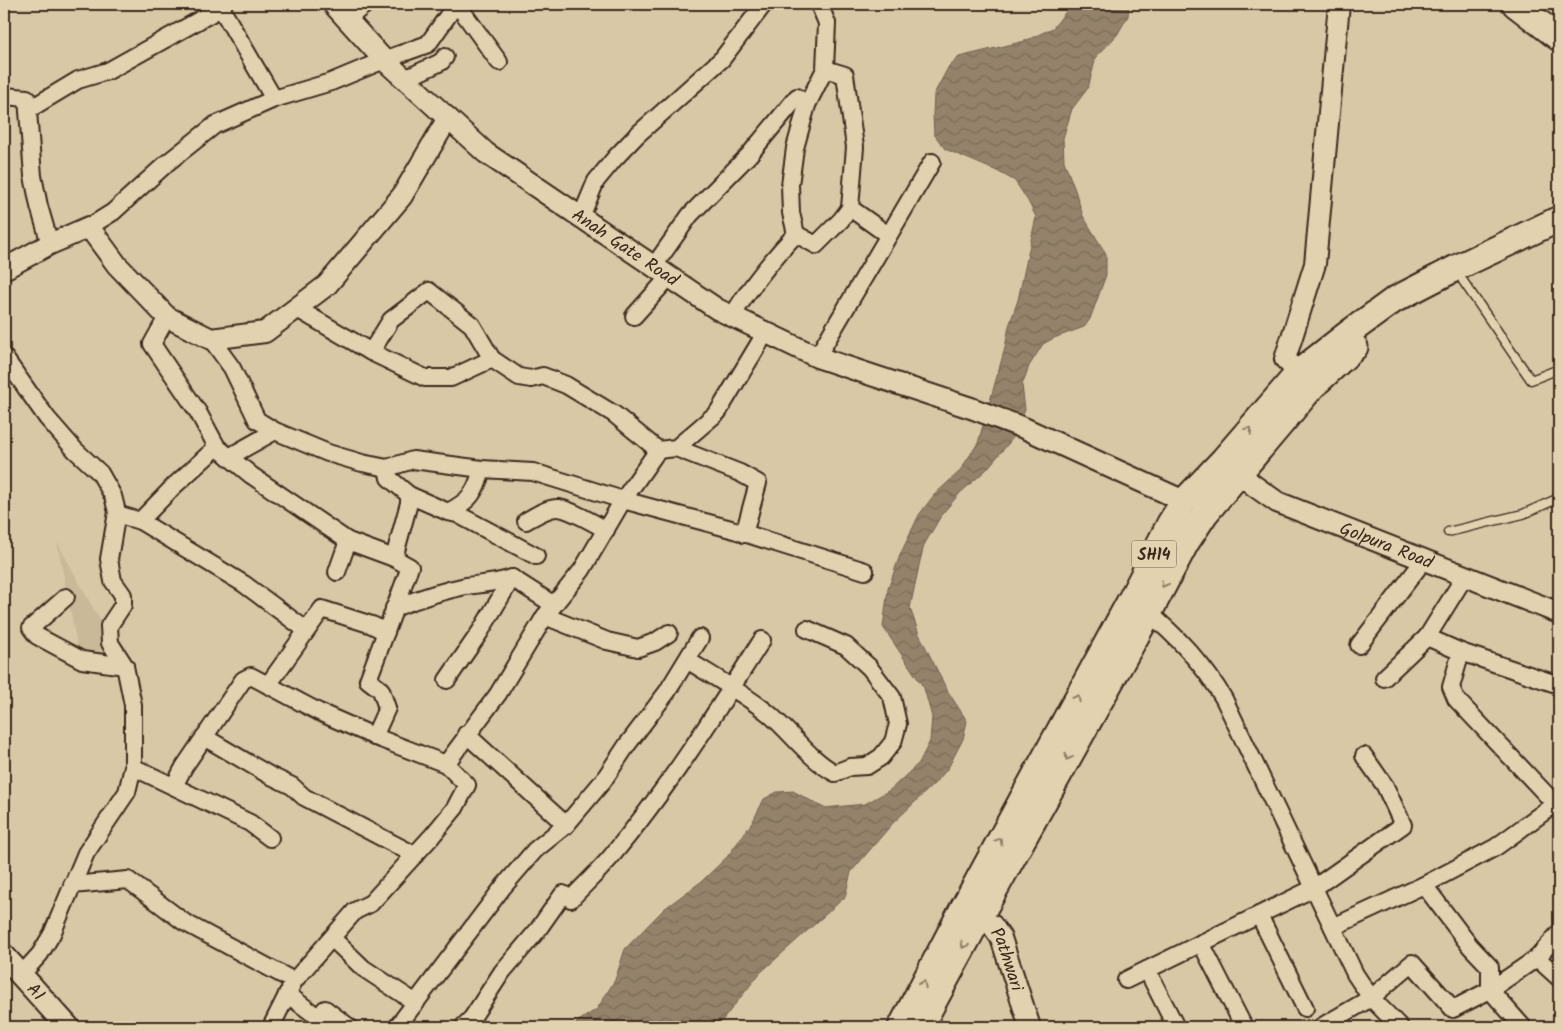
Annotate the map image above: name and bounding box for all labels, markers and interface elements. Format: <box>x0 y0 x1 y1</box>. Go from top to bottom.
street label: Anah Gate Road <box>565 202 685 296</box>
one-way arrow <box>1243 427 1252 436</box>
street label: Golpura Road <box>1335 515 1438 578</box>
road number: SH14 <box>1132 540 1176 568</box>
one-way arrow <box>1160 579 1170 588</box>
one-way arrow <box>1071 694 1081 703</box>
one-way arrow <box>1065 752 1075 761</box>
one-way arrow <box>993 837 1003 846</box>
street label: Pathwari <box>982 922 1031 996</box>
one-way arrow <box>960 940 970 949</box>
street label: A1 <box>19 977 51 1009</box>
one-way arrow <box>917 980 927 989</box>

